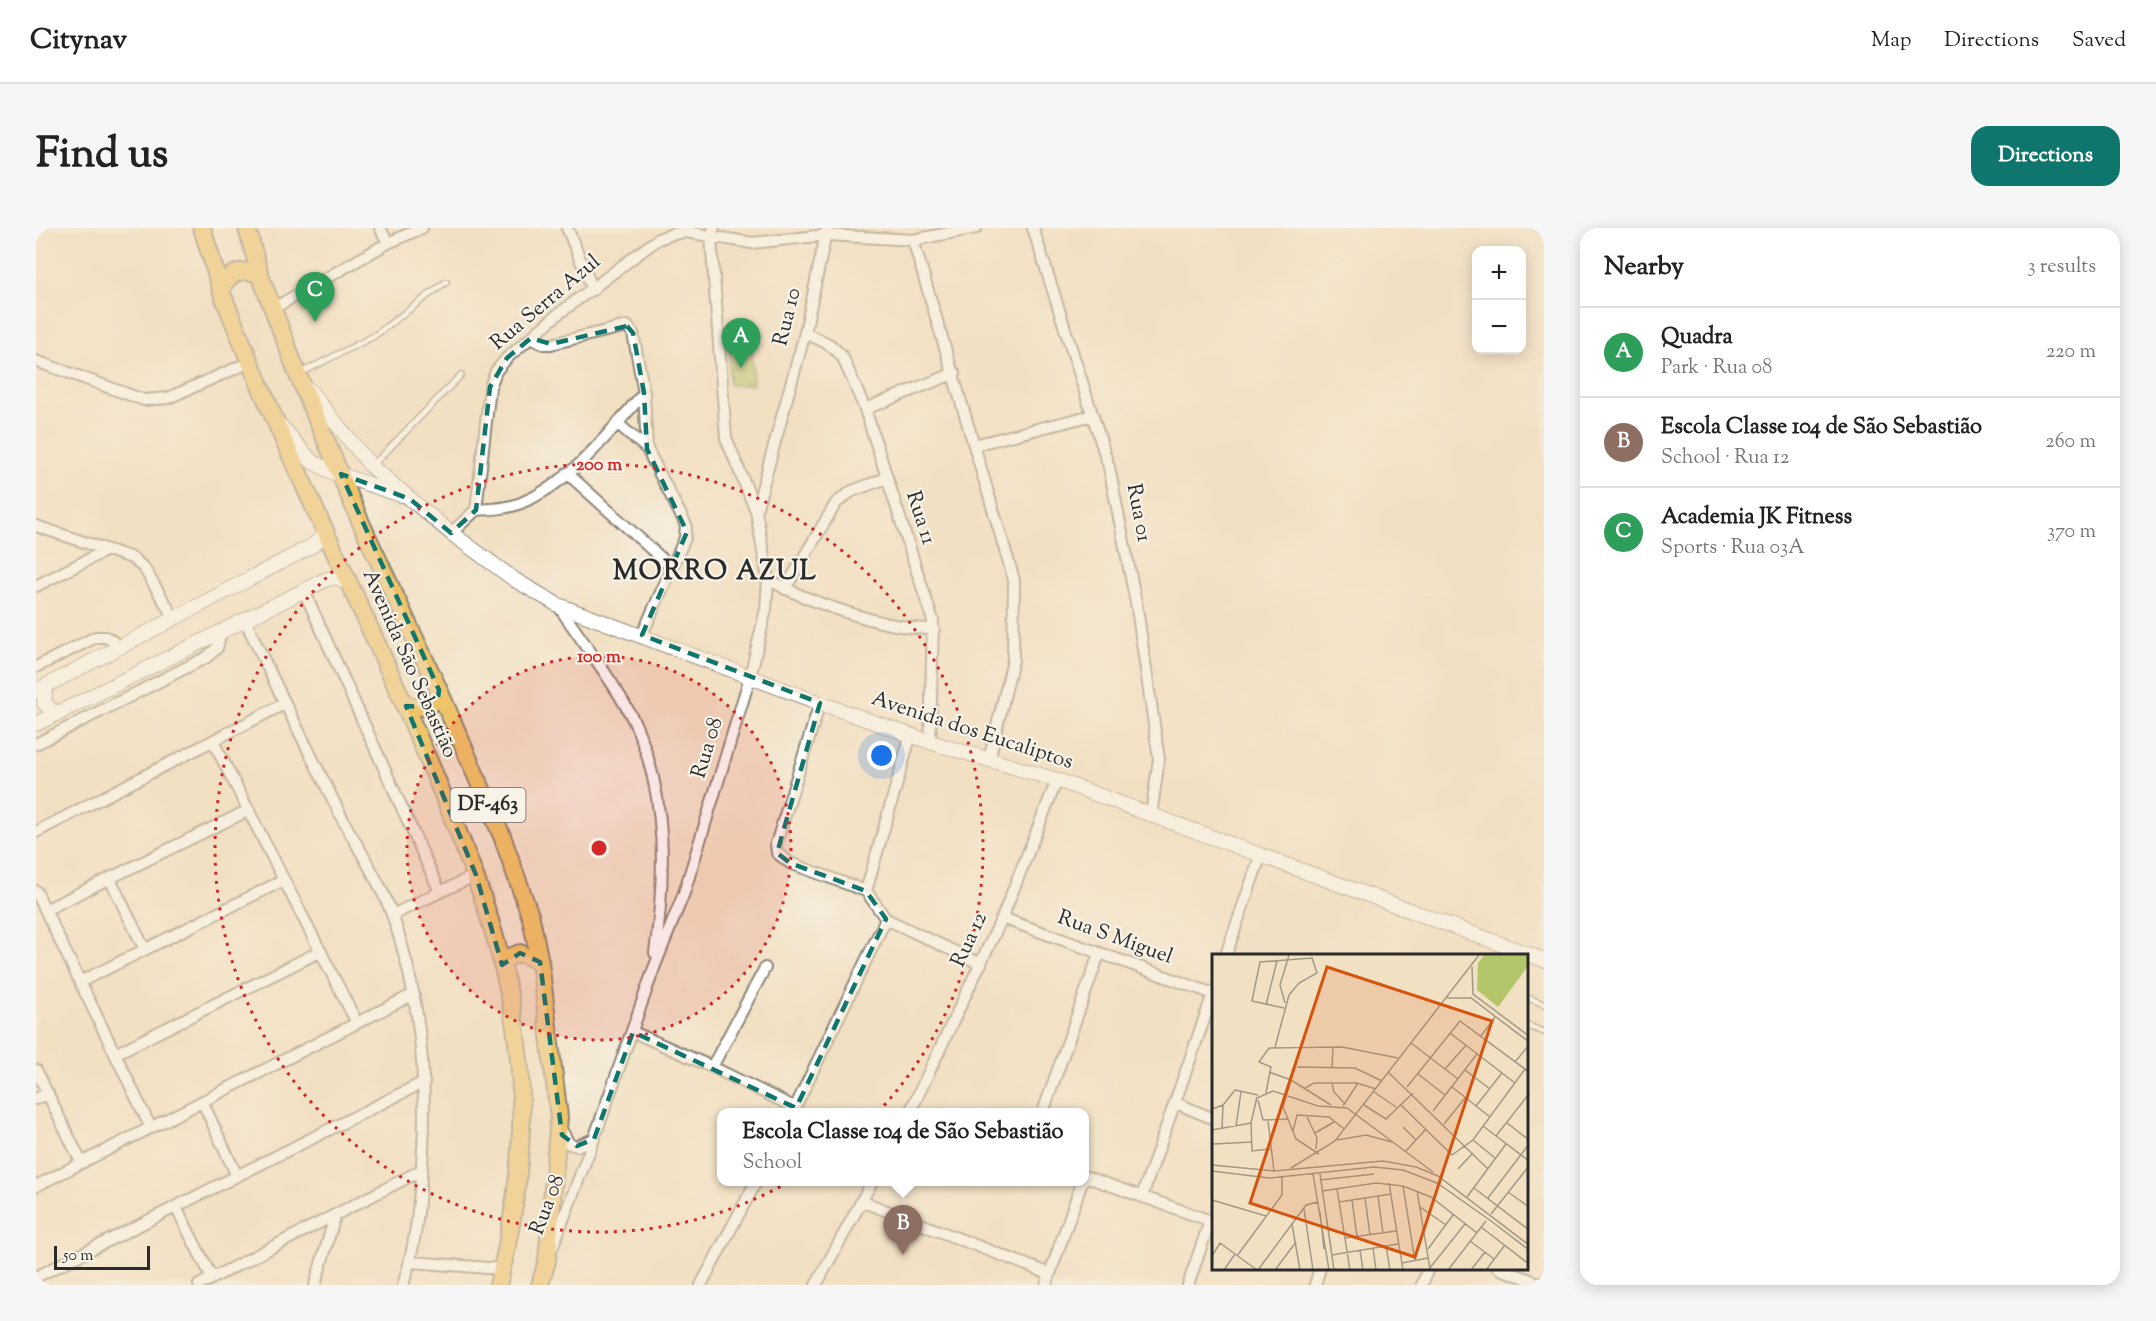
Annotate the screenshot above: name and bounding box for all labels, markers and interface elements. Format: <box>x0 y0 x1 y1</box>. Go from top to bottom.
text: Citynav <box>30 21 127 61</box>
text: Map <box>1871 26 1911 56</box>
text: Directions <box>1944 26 2039 56</box>
text: Saved <box>2072 26 2126 56</box>
text: Find us <box>36 126 168 186</box>
button: Directions <box>1971 126 2120 186</box>
map controls <box>1472 246 1526 354</box>
button: + <box>1472 246 1526 300</box>
street label: Rua Serra Azul <box>484 248 608 358</box>
text: Nearby <box>1604 249 1684 286</box>
text: 3 results <box>2027 253 2096 282</box>
pin: C <box>296 272 334 322</box>
street label: Rua 10 <box>766 285 810 349</box>
button: − <box>1472 300 1526 354</box>
pin: A <box>722 318 760 368</box>
text: Quadra <box>1661 322 1733 354</box>
text: A <box>1615 338 1632 367</box>
text: 220 m <box>2046 338 2096 367</box>
text: Park · Rua 08 <box>1661 354 1772 383</box>
text: Escola Classe 104 de São Sebastião <box>1661 412 1982 444</box>
text: B <box>1617 428 1630 457</box>
text: 260 m <box>2045 428 2096 457</box>
text: School · Rua 12 <box>1661 444 1789 473</box>
text: 200 m <box>576 453 622 479</box>
street label: Rua 01 <box>1118 481 1158 545</box>
street label: Rua 11 <box>897 487 943 549</box>
text: Academia JK Fitness <box>1661 502 1852 534</box>
text: C <box>1615 518 1632 547</box>
text: 370 m <box>2047 518 2096 547</box>
text: Sports · Rua 03A <box>1661 534 1804 563</box>
district label: MORRO AZUL <box>613 553 817 592</box>
street label: Avenida São Sebastião <box>354 565 464 763</box>
text: 100 m <box>577 645 621 671</box>
street label: Avenida dos Eucaliptos <box>867 684 1077 778</box>
street label: Rua 08 <box>685 714 731 782</box>
your location <box>867 741 896 770</box>
road number: DF-463 <box>450 788 526 822</box>
centre of rings <box>589 838 609 858</box>
street label: Rua S Miguel <box>1053 903 1177 973</box>
street label: Rua 12 <box>944 907 996 972</box>
inset map <box>1212 954 1529 1270</box>
popup <box>717 1108 1089 1186</box>
text: Escola Classe 104 de São Sebastião <box>742 1117 1064 1149</box>
text: School <box>742 1149 802 1178</box>
street label: Rua 08 <box>523 1171 573 1239</box>
pin: B <box>884 1206 922 1255</box>
scale bar <box>54 1243 150 1270</box>
text: 50 m <box>63 1245 94 1268</box>

